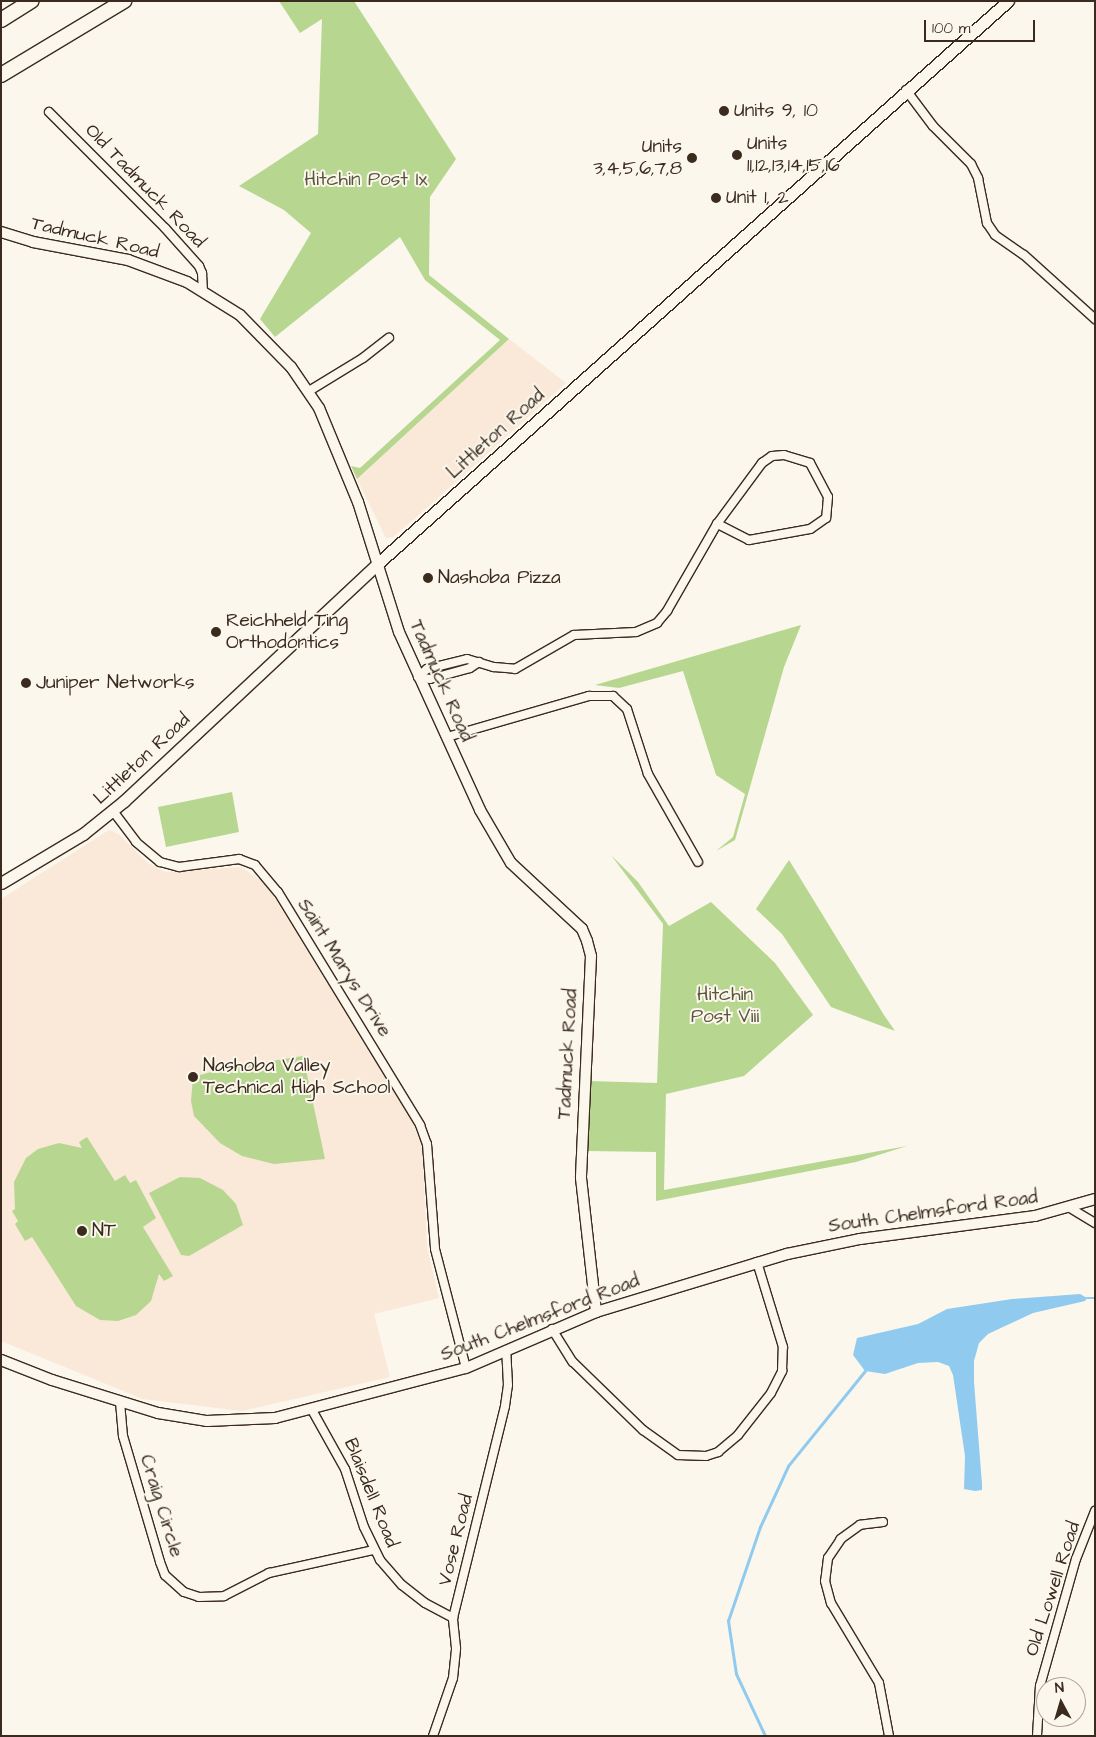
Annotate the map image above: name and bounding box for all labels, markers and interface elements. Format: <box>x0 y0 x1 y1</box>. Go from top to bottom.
scale bar <box>926 10 1037 42</box>
text: 100 m <box>932 18 971 39</box>
place label: Units 9, 10 <box>734 100 818 122</box>
marker: Units 9, 10 <box>718 105 730 117</box>
street label: Old Tadmuck Road <box>80 119 210 253</box>
place label: Units 11,12,13,14,15,16 <box>747 133 840 177</box>
place label: Units 3,4,5,6,7,8 <box>593 136 682 180</box>
marker: Units 11,12,13,14,15,16 <box>731 149 743 161</box>
marker: Units 3,4,5,6,7,8 <box>686 152 698 164</box>
park label: Hitchin Post Ix <box>305 169 427 191</box>
place label: Unit 1, 2 <box>726 187 789 209</box>
marker: Unit 1, 2 <box>710 192 722 204</box>
street label: Tadmuck Road <box>29 212 161 264</box>
street label: Littleton Road <box>442 384 550 484</box>
place label: Nashoba Pizza <box>438 567 561 589</box>
marker: Nashoba Pizza <box>422 572 434 584</box>
place label: Reichheld Ting Orthodontics <box>226 610 348 654</box>
street label: Tadmuck Road <box>404 617 478 745</box>
marker: Reichheld Ting Orthodontics <box>210 626 222 638</box>
place label: Juniper Networks <box>36 672 195 694</box>
marker: Juniper Networks <box>20 677 32 689</box>
street label: Littleton Road <box>89 708 195 810</box>
street label: Saint Marys Drive <box>292 895 396 1041</box>
park label: Hitchin Post Viii <box>691 984 759 1028</box>
street label: Tadmuck Road <box>553 988 583 1120</box>
place label: Nashoba Valley Technical High School <box>203 1055 390 1099</box>
marker: Nashoba Valley Technical High School <box>187 1071 199 1083</box>
street label: South Chelmsford Road <box>827 1186 1039 1238</box>
place label: NT <box>92 1220 116 1242</box>
marker: NT <box>76 1225 88 1237</box>
street label: South Chelmsford Road <box>437 1270 643 1366</box>
street label: Blaisdell Road <box>339 1435 403 1551</box>
street label: Craig Circle <box>135 1452 187 1560</box>
street label: Vose Road <box>434 1492 478 1588</box>
street label: Old Lowell Road <box>1021 1519 1085 1659</box>
north arrow <box>1036 1677 1086 1727</box>
text: N <box>1054 1678 1065 1698</box>

